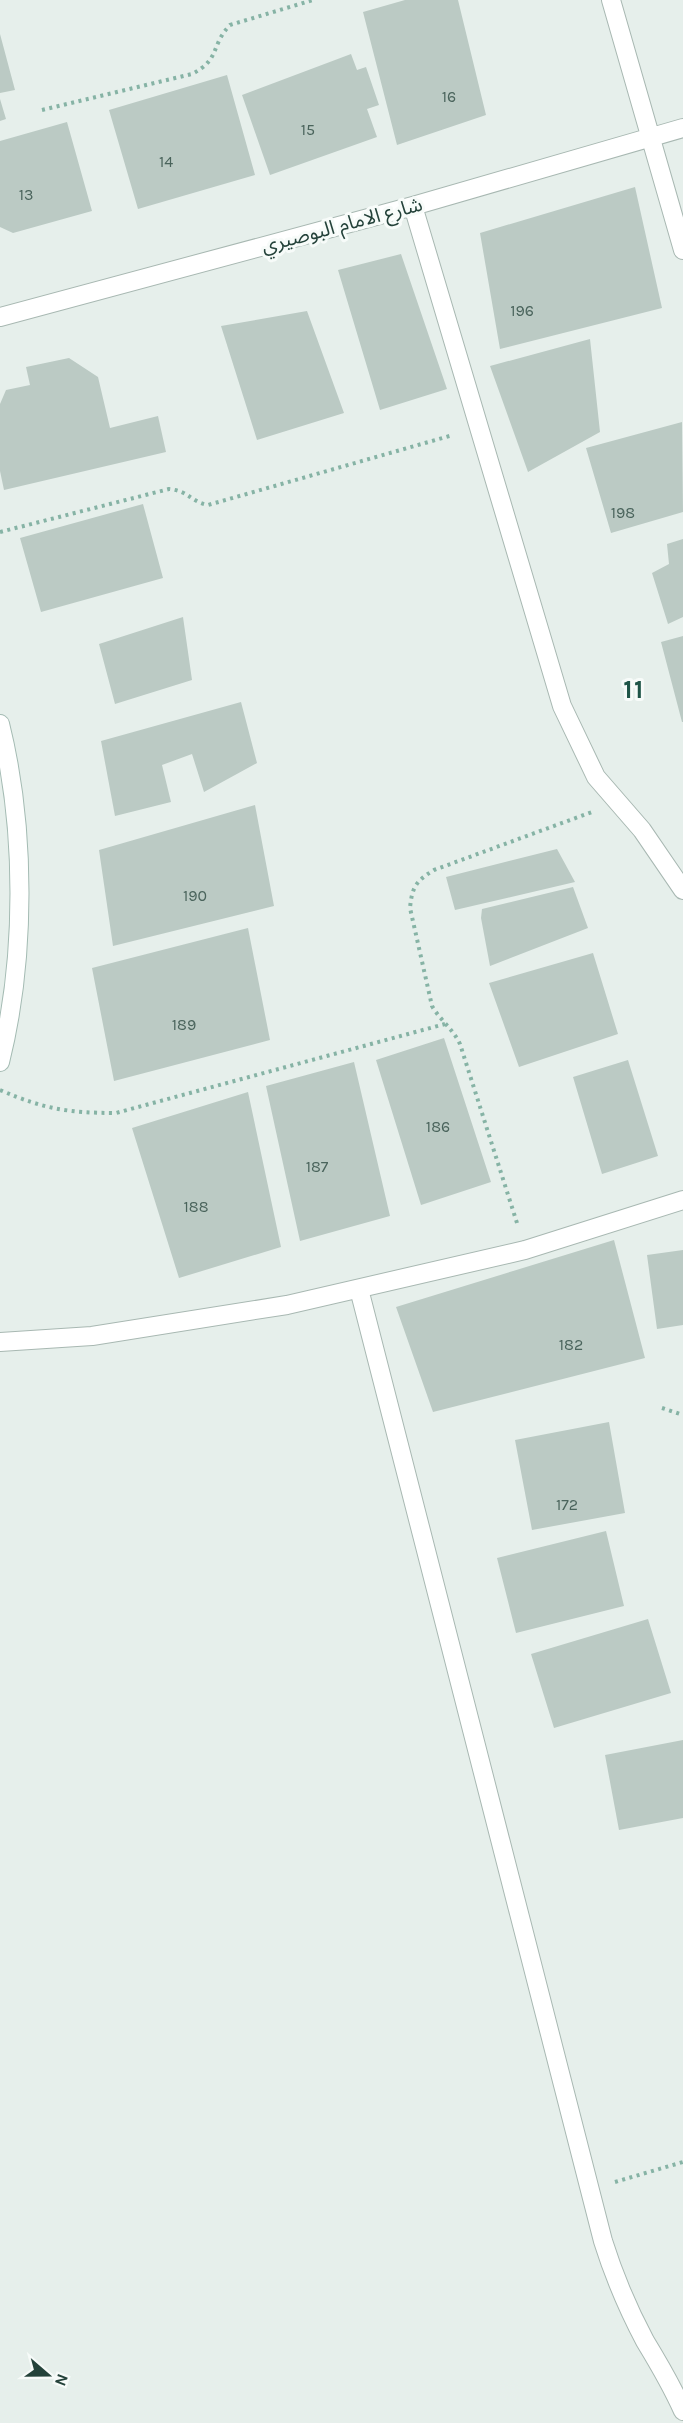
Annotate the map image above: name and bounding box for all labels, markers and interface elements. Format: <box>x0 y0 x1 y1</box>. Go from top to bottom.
house number: 16 <box>442 87 456 106</box>
house number: 15 <box>301 120 315 139</box>
house number: 14 <box>159 152 173 171</box>
house number: 13 <box>19 185 33 204</box>
street label: شارع الامام البوصيري <box>259 192 426 261</box>
house number: 196 <box>510 301 534 320</box>
house number: 198 <box>611 503 635 522</box>
district label: 11 <box>623 674 645 705</box>
house number: 190 <box>183 886 207 905</box>
house number: 189 <box>172 1015 196 1034</box>
house number: 186 <box>426 1117 450 1136</box>
house number: 187 <box>306 1157 329 1176</box>
house number: 188 <box>184 1197 208 1216</box>
house number: 182 <box>559 1335 583 1354</box>
house number: 172 <box>556 1495 578 1514</box>
north arrow <box>18 2345 78 2405</box>
text: N <box>51 2371 73 2389</box>

